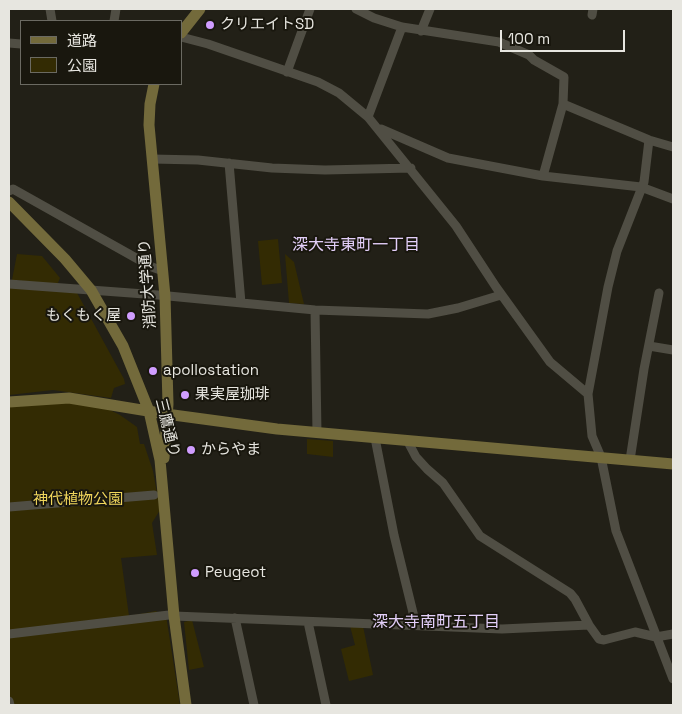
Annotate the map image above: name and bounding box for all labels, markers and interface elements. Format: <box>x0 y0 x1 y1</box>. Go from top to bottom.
place label: クリエイトSD <box>220 16 314 34</box>
marker: クリエイトSD <box>204 19 216 31</box>
legend <box>20 20 182 85</box>
scale bar <box>502 20 627 52</box>
text: 100 m <box>508 29 550 48</box>
text: 道路 <box>67 31 97 50</box>
text: 公園 <box>67 56 97 75</box>
district label: 深大寺東町一丁目 <box>292 236 420 256</box>
street label: 消防大学通り <box>136 238 160 330</box>
place label: もくもく屋 <box>46 307 121 325</box>
marker: もくもく屋 <box>125 310 137 322</box>
place label: apollostation <box>163 362 259 380</box>
marker: apollostation <box>147 365 159 377</box>
place label: 果実屋珈琲 <box>195 386 270 404</box>
marker: 果実屋珈琲 <box>179 389 191 401</box>
street label: 三鷹通り <box>151 397 183 459</box>
place label: からやま <box>201 441 261 459</box>
marker: からやま <box>185 444 197 456</box>
park label: 神代植物公園 <box>33 491 123 509</box>
place label: Peugeot <box>205 564 266 582</box>
marker: Peugeot <box>189 567 201 579</box>
district label: 深大寺南町五丁目 <box>372 613 500 633</box>

